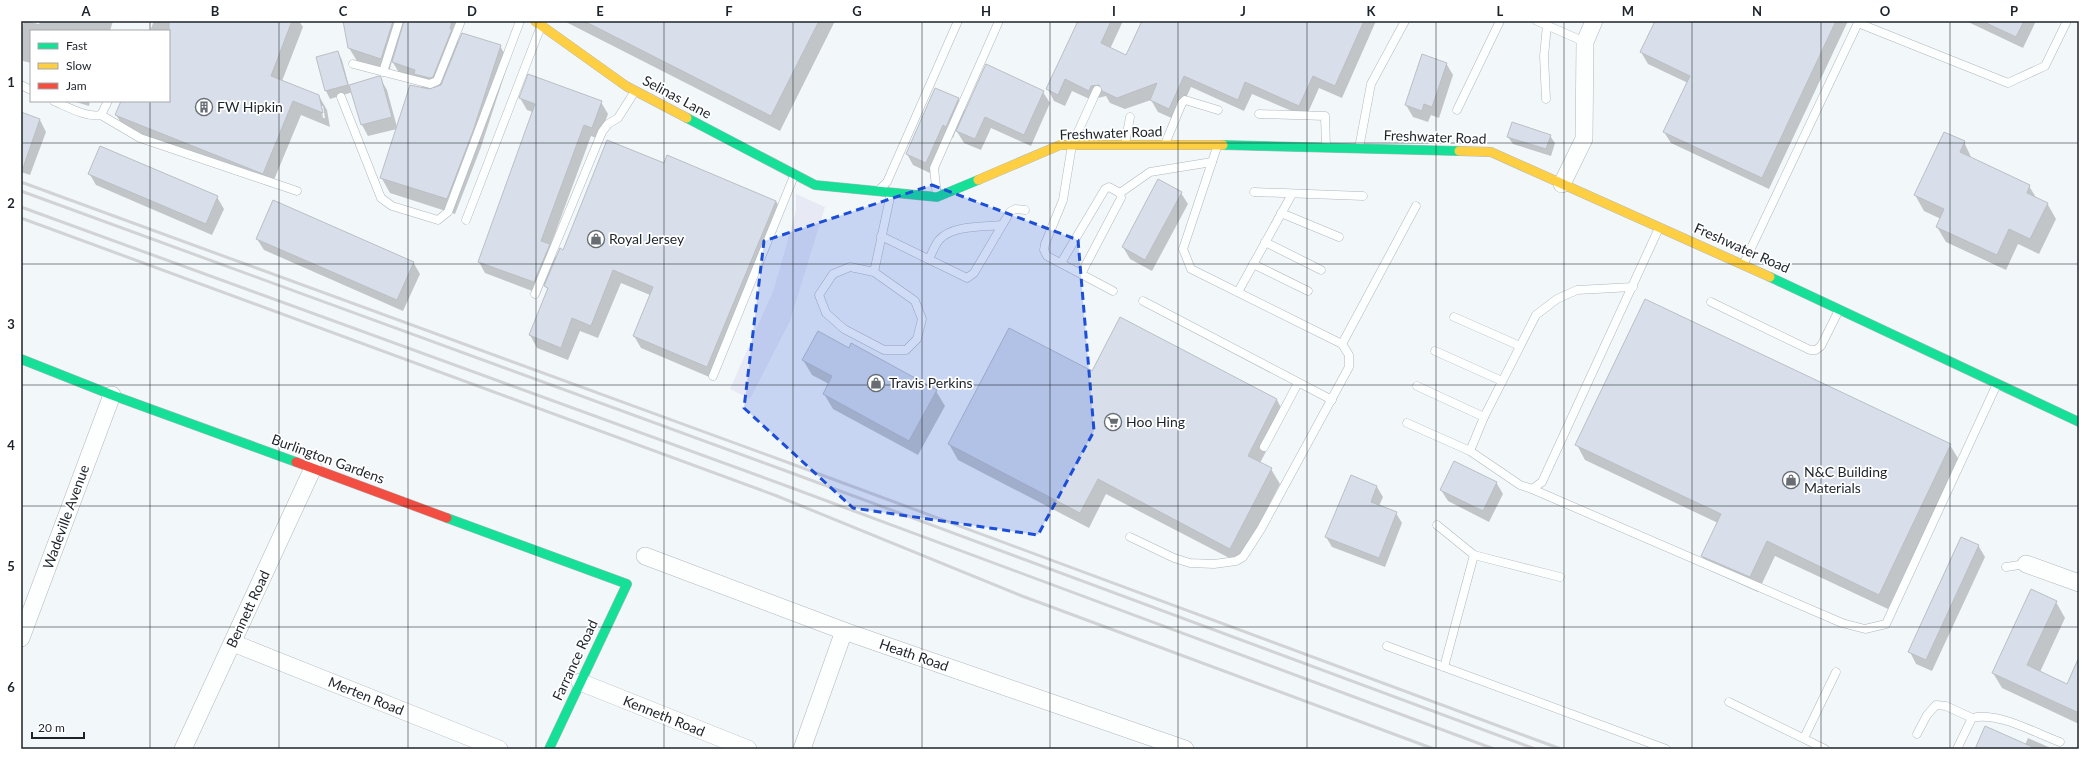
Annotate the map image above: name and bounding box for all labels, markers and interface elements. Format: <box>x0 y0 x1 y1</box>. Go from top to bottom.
text: A <box>80 3 91 19</box>
text: B <box>211 3 220 19</box>
text: C <box>339 3 348 19</box>
text: D <box>467 3 477 19</box>
text: E <box>596 3 604 19</box>
text: F <box>725 3 733 19</box>
text: G <box>852 3 862 19</box>
text: H <box>981 3 991 19</box>
text: I <box>1112 3 1116 19</box>
text: J <box>1240 3 1246 19</box>
text: K <box>1367 3 1377 19</box>
text: L <box>1497 3 1504 19</box>
text: M <box>1622 3 1634 19</box>
text: N <box>1752 3 1762 19</box>
text: O <box>1880 3 1891 19</box>
text: P <box>2010 3 2018 19</box>
legend <box>30 30 170 102</box>
text: Fast <box>66 38 88 53</box>
text: Slow <box>66 58 92 73</box>
street label: Selinas Lane <box>640 71 715 122</box>
text: 1 <box>7 74 15 90</box>
text: Jam <box>66 78 87 93</box>
building icon: FW Hipkin <box>194 97 214 117</box>
place label: FW Hipkin <box>217 98 283 115</box>
street label: Freshwater Road <box>1059 122 1163 143</box>
street label: Freshwater Road <box>1383 126 1487 147</box>
text: 2 <box>7 195 15 211</box>
street label: Freshwater Road <box>1692 219 1793 276</box>
shop icon: Royal Jersey <box>586 229 606 249</box>
place label: Royal Jersey <box>609 230 685 247</box>
text: 3 <box>7 316 15 332</box>
shop icon: Travis Perkins <box>866 373 886 393</box>
place label: Travis Perkins <box>889 374 973 391</box>
supermarket icon: Hoo Hing <box>1103 412 1123 432</box>
place label: Hoo Hing <box>1126 413 1185 430</box>
street label: Burlington Gardens <box>269 430 387 487</box>
text: 4 <box>7 437 15 453</box>
street label: Wadeville Avenue <box>39 462 92 571</box>
place label: N&C Building Materials <box>1804 463 1887 496</box>
shop icon: N&C Building Materials <box>1781 470 1801 490</box>
text: 5 <box>7 558 15 574</box>
street label: Bennett Road <box>222 567 273 650</box>
street label: Farrance Road <box>548 617 601 703</box>
street label: Heath Road <box>877 635 951 674</box>
street label: Merten Road <box>326 673 407 718</box>
text: 6 <box>7 679 15 695</box>
street label: Kenneth Road <box>621 691 708 740</box>
scale bar <box>32 714 84 740</box>
text: 20 m <box>38 720 65 735</box>

